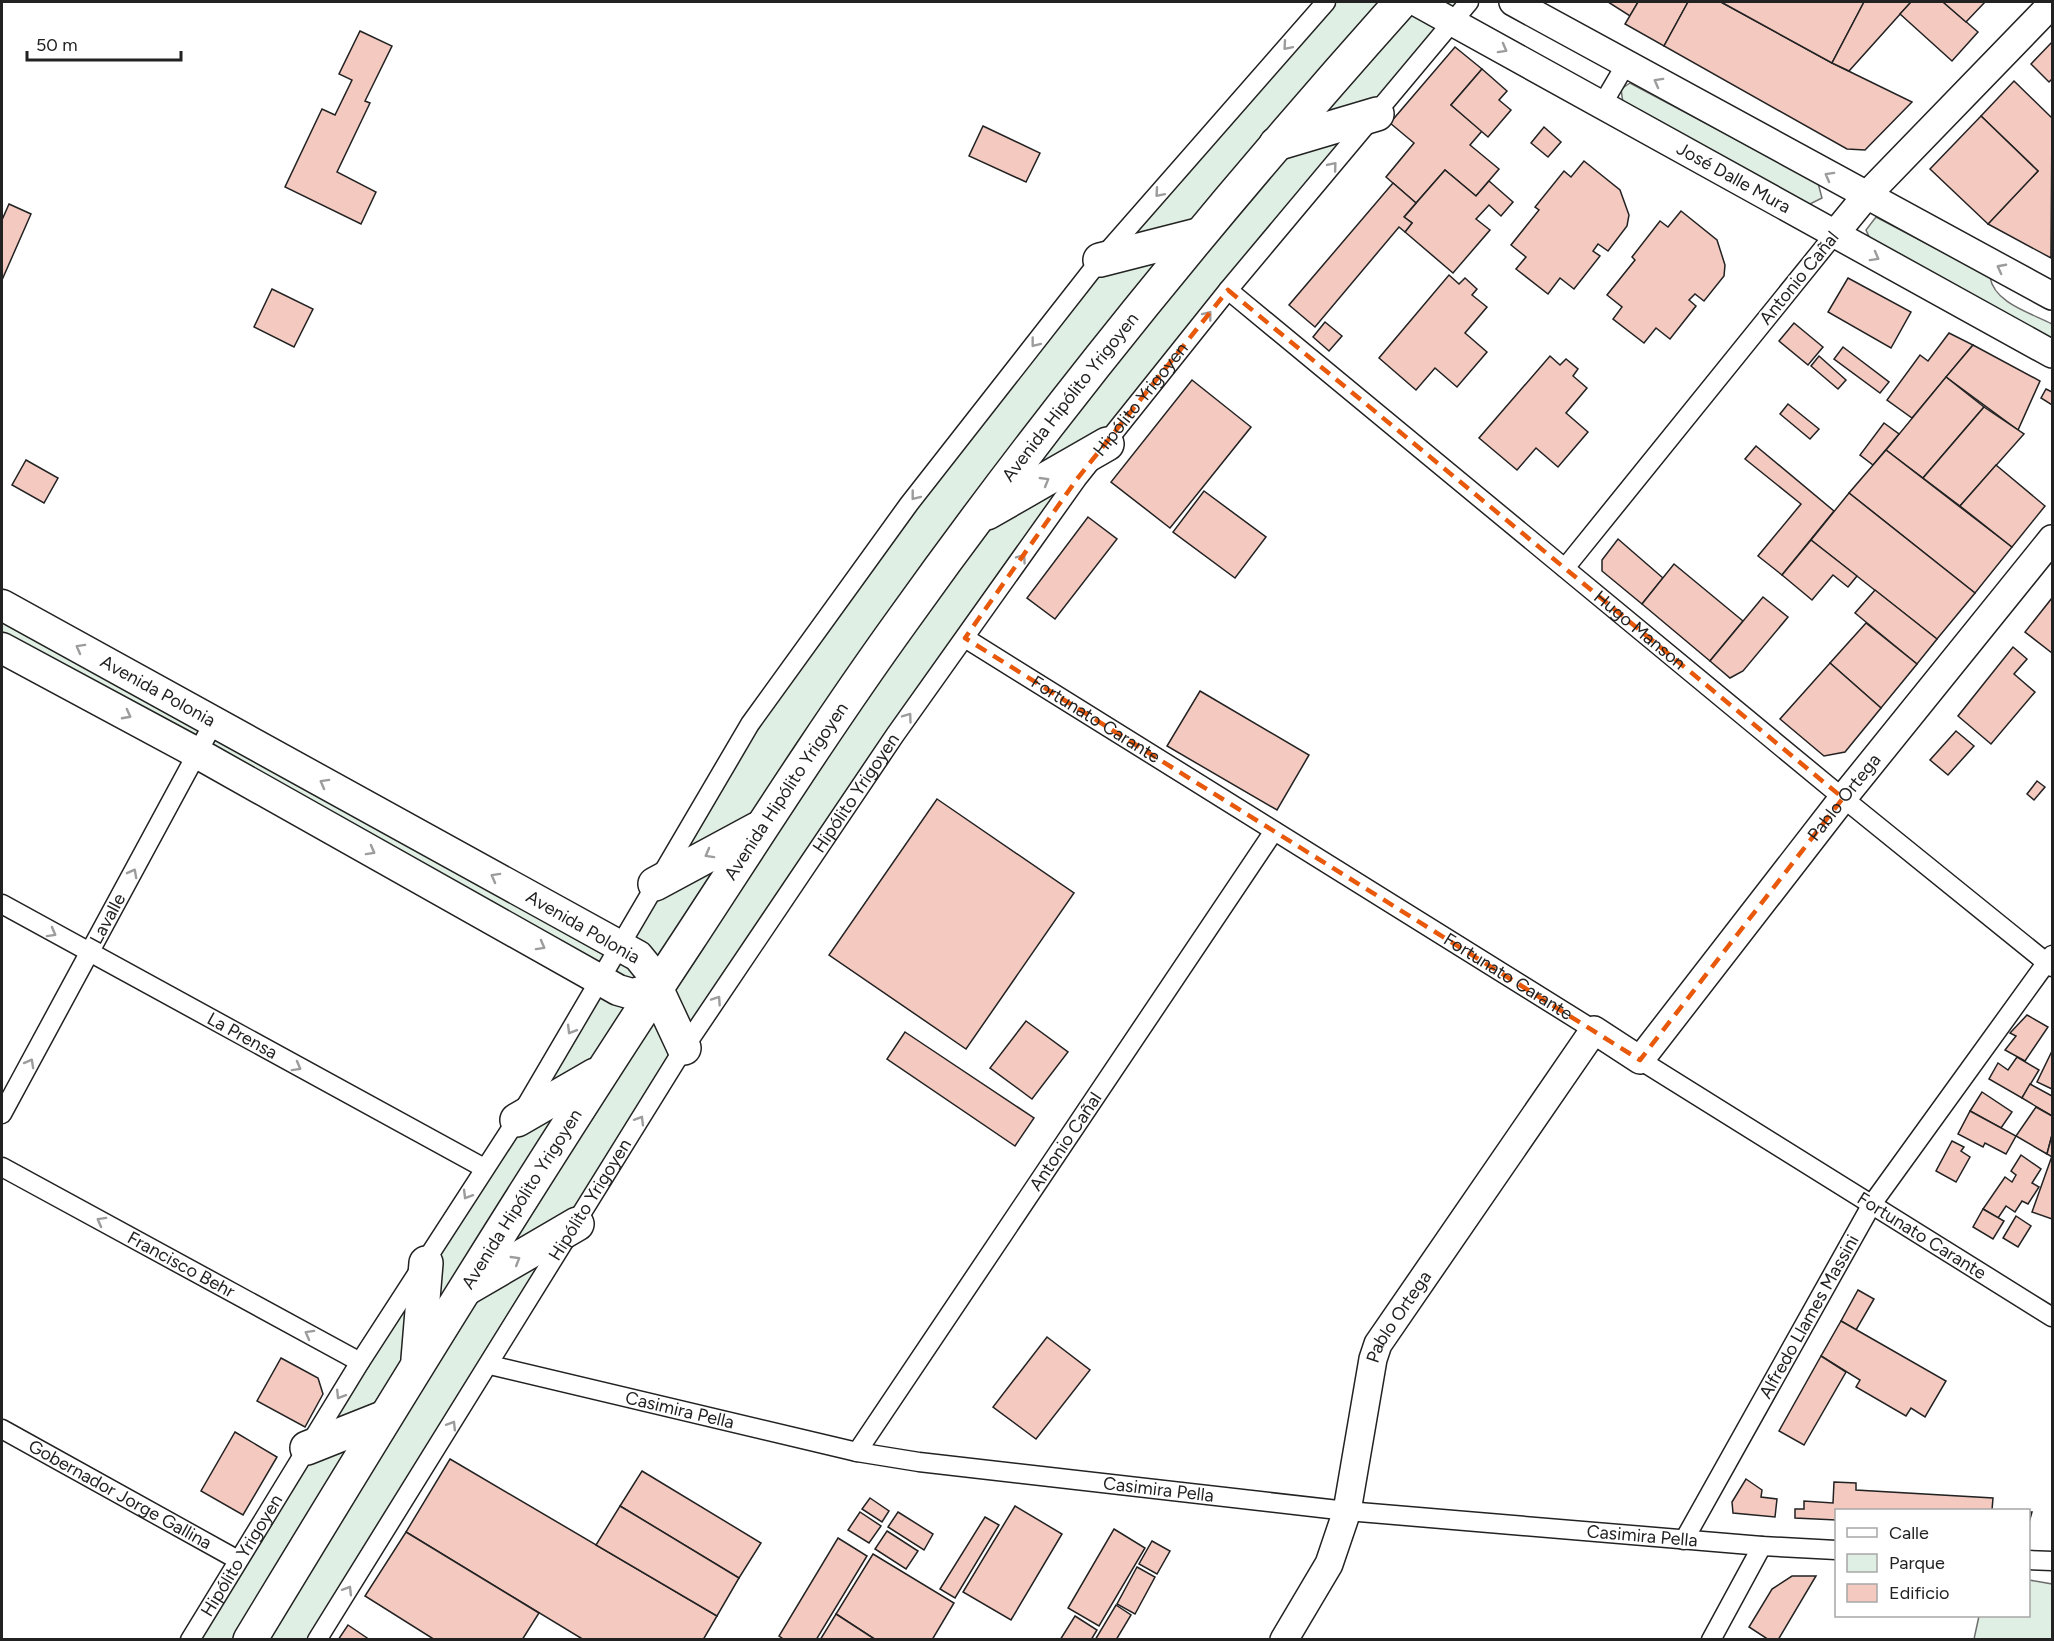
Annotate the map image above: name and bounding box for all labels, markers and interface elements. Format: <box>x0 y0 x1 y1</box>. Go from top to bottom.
scale bar <box>27 24 182 62</box>
text: 50 m <box>36 34 78 56</box>
one-way arrow <box>1283 39 1294 50</box>
one-way arrow <box>1497 42 1507 53</box>
one-way arrow <box>1654 78 1665 89</box>
street label: José Dalle Mura <box>1673 137 1794 218</box>
one-way arrow <box>1326 162 1337 173</box>
one-way arrow <box>1825 172 1835 183</box>
one-way arrow <box>1155 186 1166 196</box>
street label: Antonio Cañal <box>1755 227 1843 329</box>
one-way arrow <box>1869 250 1879 261</box>
one-way arrow <box>1997 264 2007 275</box>
street label: Avenida Hipólito Yrigoyen <box>997 309 1143 487</box>
one-way arrow <box>1201 311 1212 322</box>
one-way arrow <box>1032 336 1043 347</box>
street label: Hipólito Yrigoyen <box>1090 340 1192 462</box>
one-way arrow <box>1039 476 1049 488</box>
one-way arrow <box>911 490 922 501</box>
one-way arrow <box>1015 554 1026 565</box>
street label: Hugo Manson <box>1589 586 1690 674</box>
one-way arrow <box>76 644 86 655</box>
street label: Avenida Polonia <box>97 650 219 732</box>
street label: Fortunato Carante <box>1027 671 1164 768</box>
street label: Avenida Hipólito Yrigoyen <box>719 698 853 884</box>
one-way arrow <box>121 708 131 719</box>
one-way arrow <box>901 712 912 723</box>
street label: Hipólito Yrigoyen <box>808 729 904 857</box>
street label: Pablo Ortega <box>1803 749 1885 845</box>
one-way arrow <box>320 779 331 790</box>
one-way arrow <box>365 844 375 855</box>
one-way arrow <box>705 847 716 858</box>
one-way arrow <box>126 869 137 880</box>
one-way arrow <box>491 873 501 884</box>
street label: Avenida Polonia <box>522 886 644 968</box>
street label: Lavalle <box>85 889 130 948</box>
one-way arrow <box>46 926 57 937</box>
street label: Fortunato Carante <box>1440 928 1577 1025</box>
one-way arrow <box>535 939 545 950</box>
one-way arrow <box>710 996 721 1007</box>
street label: La Prensa <box>203 1008 281 1064</box>
one-way arrow <box>566 1024 578 1034</box>
one-way arrow <box>23 1059 34 1069</box>
one-way arrow <box>291 1060 302 1071</box>
street label: Antonio Cañal <box>1025 1088 1106 1195</box>
street label: Avenida Hipólito Yrigoyen <box>457 1105 587 1293</box>
one-way arrow <box>633 1116 645 1126</box>
street label: Hipólito Yrigoyen <box>544 1135 636 1265</box>
street label: Fortunato Carante <box>1853 1187 1990 1284</box>
one-way arrow <box>463 1189 475 1199</box>
one-way arrow <box>97 1217 107 1228</box>
street label: Francisco Behr <box>124 1226 239 1303</box>
street label: Alfredo Llames Massini <box>1754 1231 1864 1402</box>
one-way arrow <box>510 1256 520 1267</box>
street label: Pablo Ortega <box>1362 1267 1436 1365</box>
one-way arrow <box>305 1330 315 1341</box>
street label: Casimira Pella <box>623 1386 736 1434</box>
one-way arrow <box>336 1389 348 1399</box>
one-way arrow <box>445 1421 456 1432</box>
street label: Gobernador Jorge Gallina <box>24 1435 216 1554</box>
street label: Casimira Pella <box>1102 1472 1215 1507</box>
street label: Hipólito Yrigoyen <box>196 1490 287 1621</box>
legend <box>1835 1509 2030 1617</box>
street label: Casimira Pella <box>1586 1520 1699 1552</box>
text: Calle <box>1889 1522 1929 1544</box>
text: Parque <box>1889 1552 1945 1574</box>
text: Edificio <box>1889 1582 1950 1604</box>
one-way arrow <box>341 1586 353 1596</box>

